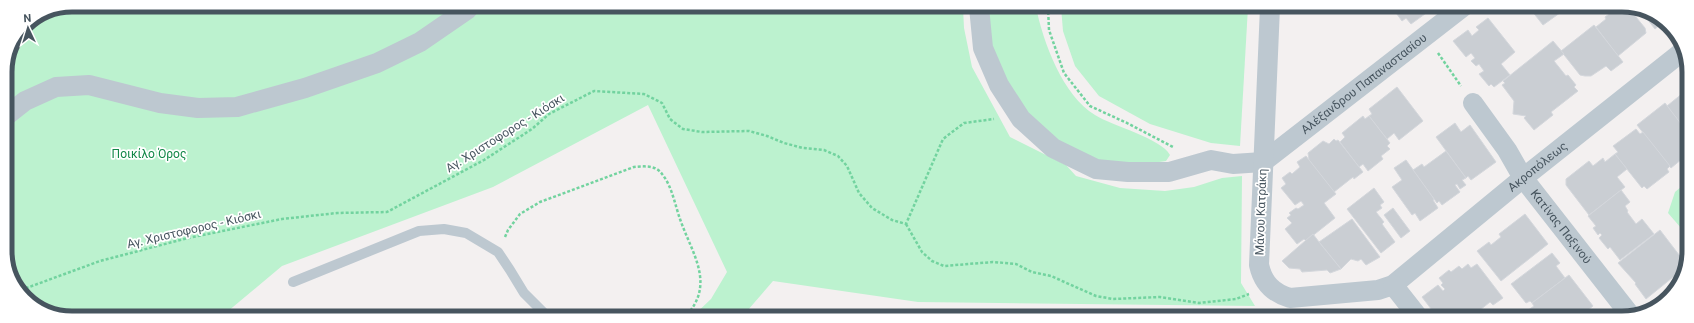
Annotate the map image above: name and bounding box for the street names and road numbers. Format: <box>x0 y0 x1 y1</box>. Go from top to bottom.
street label: Αλέξανδρου Παπαναστασίου <box>1298 31 1429 137</box>
street label: Αγ. Χριστοφορος - Κιόσκι <box>443 91 567 175</box>
street label: Ακροπόλεως <box>1505 139 1570 194</box>
street label: Μάνου Κατράκη <box>1252 168 1270 256</box>
street label: Κατίνας Παξινού <box>1528 187 1594 267</box>
street label: Αγ. Χριστοφορος - Κιόσκι <box>126 207 263 251</box>

